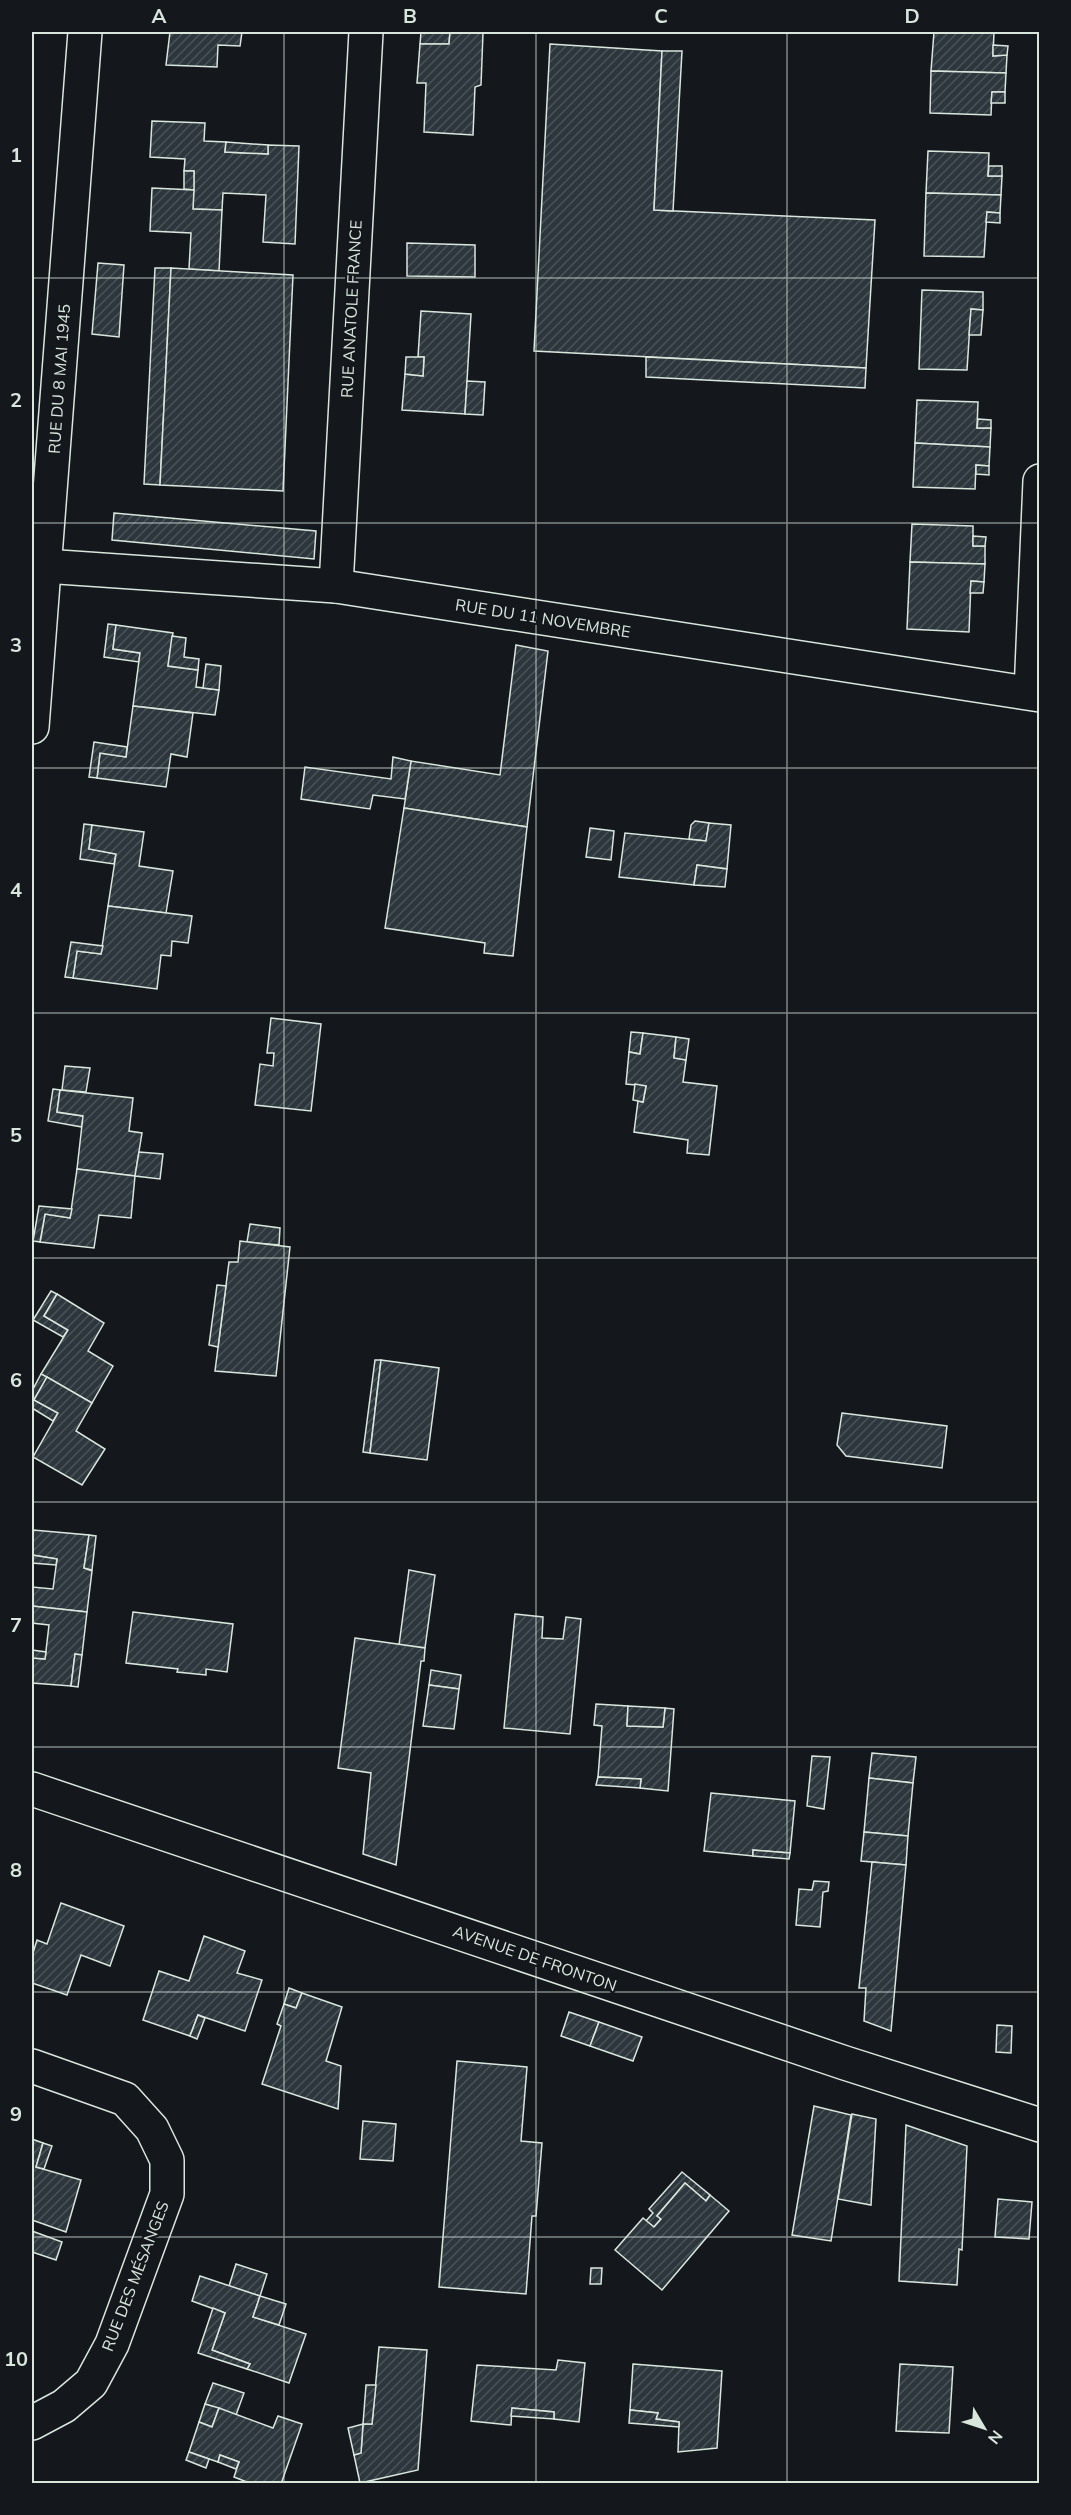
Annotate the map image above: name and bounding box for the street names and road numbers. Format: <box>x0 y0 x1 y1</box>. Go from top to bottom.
street label: RUE ANATOLE FRANCE <box>336 220 366 398</box>
street label: RUE DU 8 MAI 1945 <box>44 303 74 455</box>
street label: RUE DU 11 NOVEMBRE <box>454 594 632 642</box>
street label: AVENUE DE FRONTON <box>451 1921 619 1995</box>
street label: RUE DES MÉSANGES <box>97 2198 173 2354</box>

